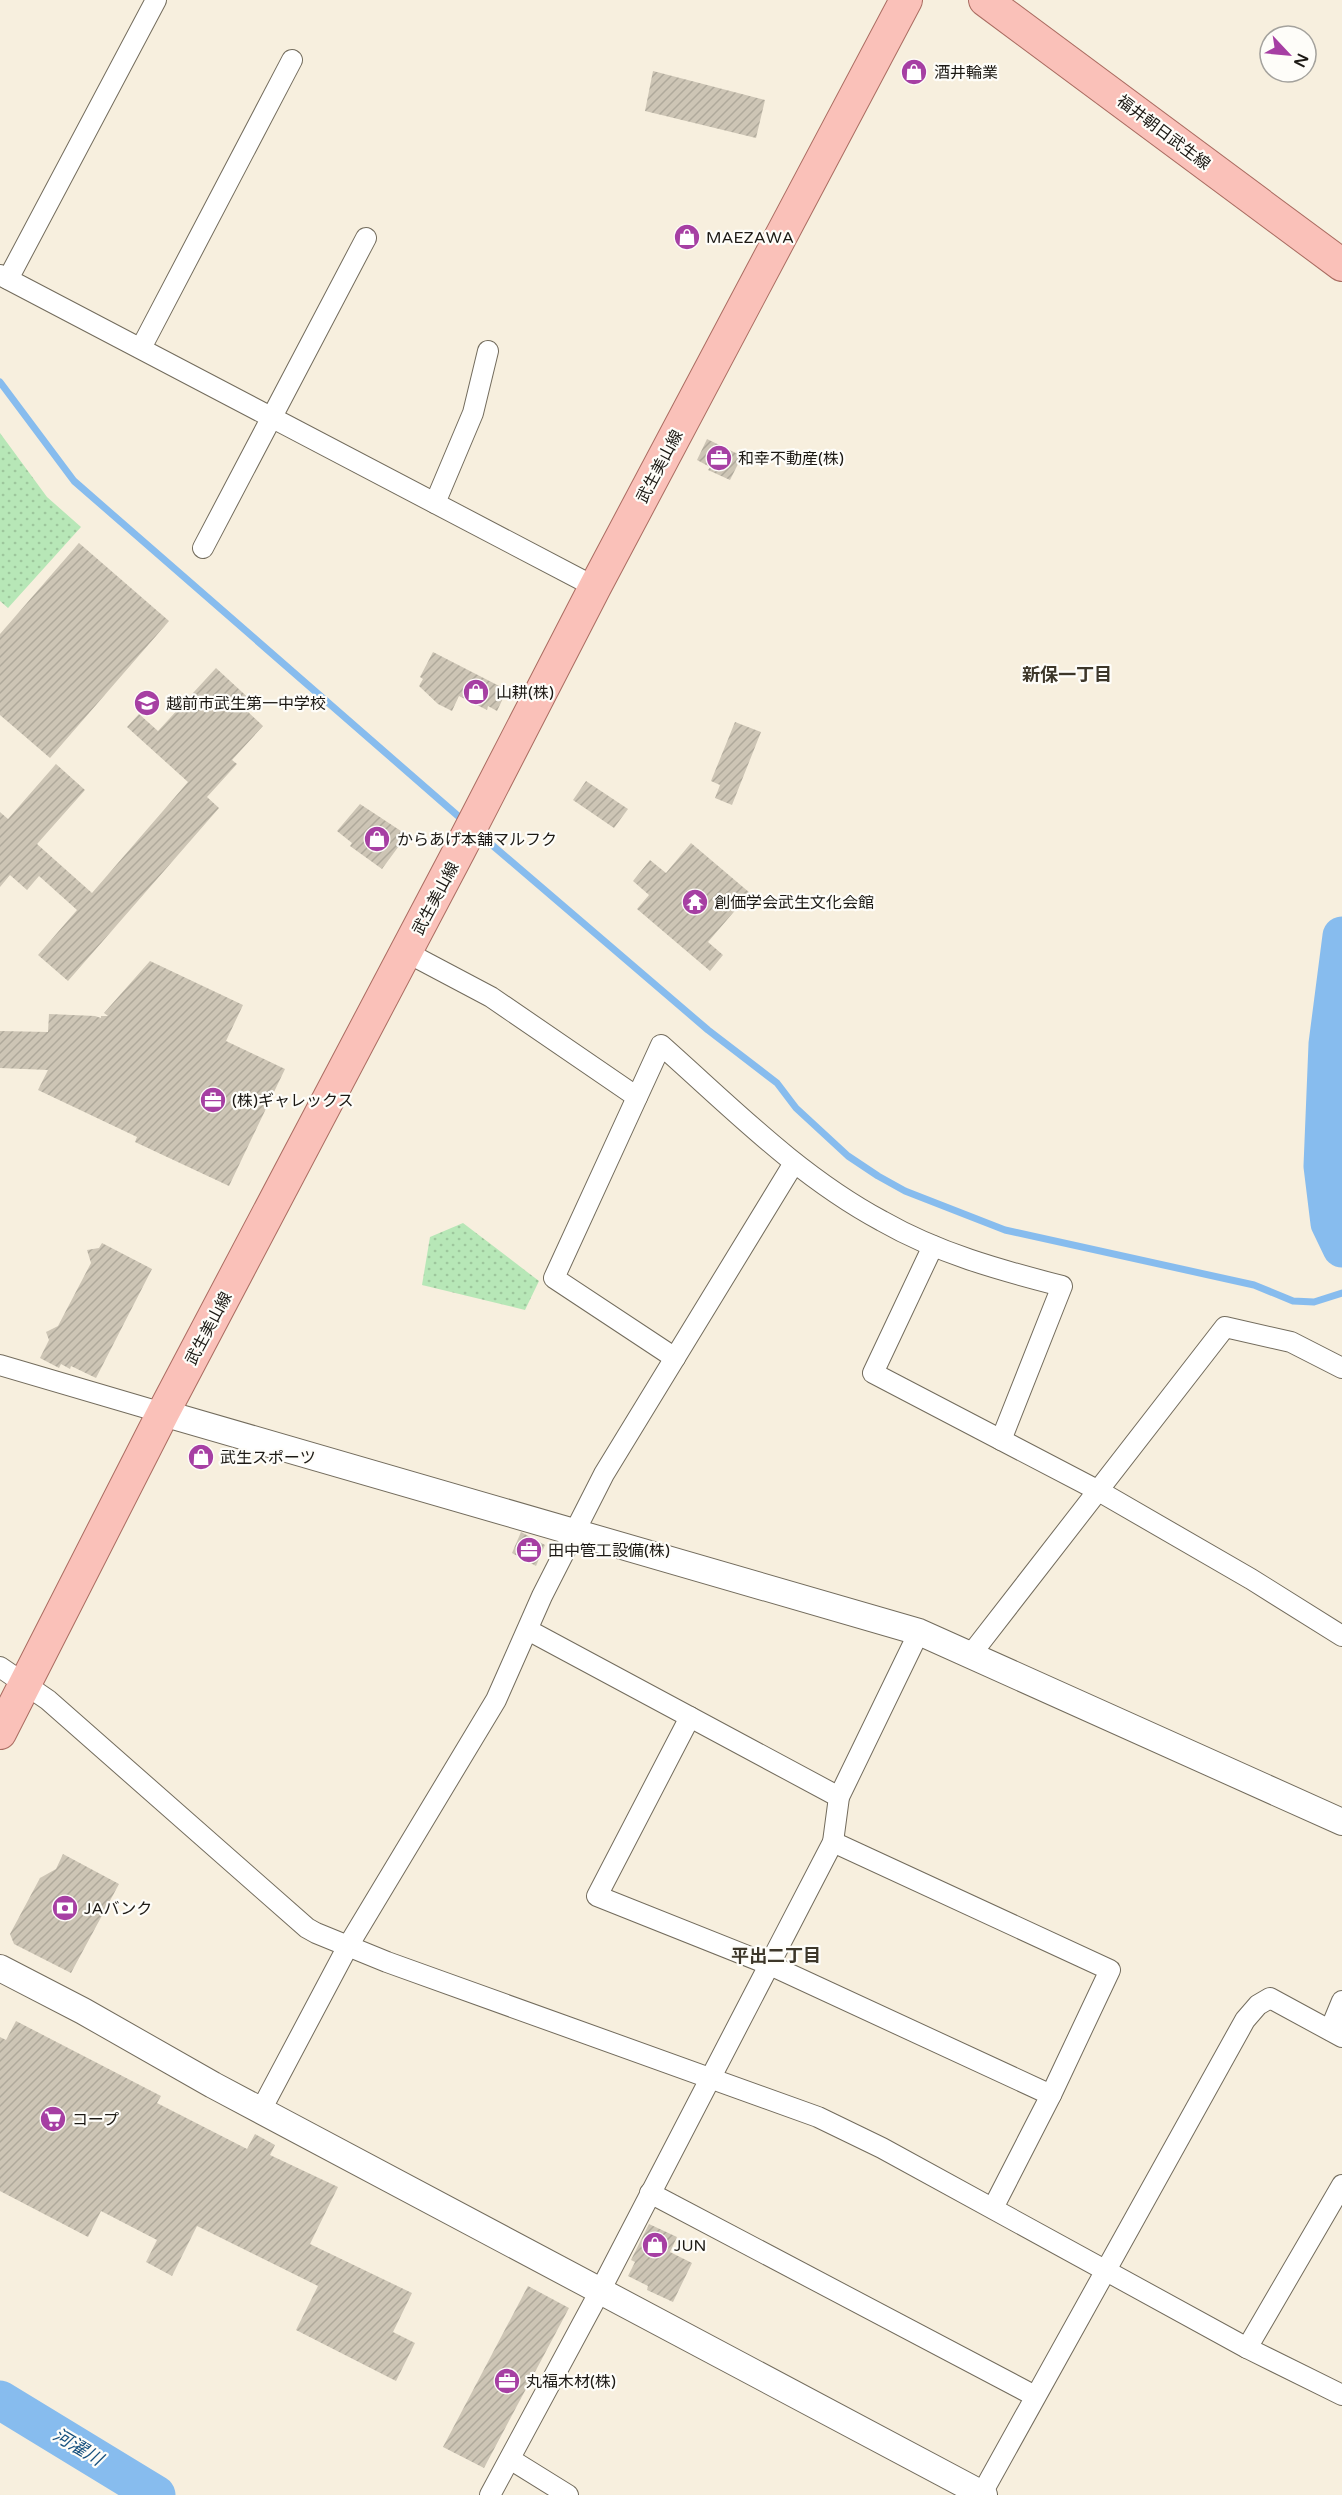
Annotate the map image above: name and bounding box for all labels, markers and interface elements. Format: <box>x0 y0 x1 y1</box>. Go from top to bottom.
north arrow <box>1258 24 1318 84</box>
text: N <box>1289 50 1312 70</box>
shop icon: 酒井輪業 <box>899 57 929 87</box>
place label: 酒井輪業 <box>934 63 998 83</box>
street label: 福井朝日武生線 <box>1113 91 1214 174</box>
shop icon: MAEZAWA <box>672 222 702 252</box>
place label: MAEZAWA <box>706 228 794 248</box>
street label: 武生美山線 <box>632 426 687 506</box>
office icon: 和幸不動産(株) <box>704 443 734 473</box>
place label: 和幸不動産(株) <box>738 449 844 469</box>
district label: 新保一丁目 <box>1022 664 1112 686</box>
shop icon: 山耕(株) <box>461 677 491 707</box>
place label: 山耕(株) <box>496 683 554 703</box>
school or university icon: 越前市武生第一中学校 <box>132 688 162 718</box>
place label: 越前市武生第一中学校 <box>166 694 326 714</box>
shop icon: からあげ本舗マルフク <box>362 824 392 854</box>
place label: からあげ本舗マルフク <box>397 830 557 850</box>
street label: 武生美山線 <box>408 858 463 938</box>
temple icon: 創価学会武生文化会館 <box>680 887 710 917</box>
place label: 創価学会武生文化会館 <box>714 893 874 913</box>
office icon: (株)ギャレックス <box>198 1085 228 1115</box>
place label: (株)ギャレックス <box>232 1091 354 1111</box>
street label: 武生美山線 <box>181 1288 236 1368</box>
shop icon: 武生スポーツ <box>186 1442 216 1472</box>
place label: 武生スポーツ <box>220 1448 316 1468</box>
office icon: 田中管工設備(株) <box>514 1535 544 1565</box>
place label: 田中管工設備(株) <box>548 1541 670 1561</box>
bank icon: JAバンク <box>50 1893 80 1923</box>
place label: JAバンク <box>84 1899 152 1919</box>
district label: 平出二丁目 <box>731 1945 821 1967</box>
supermarket icon: コープ <box>38 2104 68 2134</box>
place label: コープ <box>72 2110 119 2130</box>
shop icon: JUN <box>640 2230 670 2260</box>
place label: JUN <box>674 2236 706 2256</box>
office icon: 丸福木材(株) <box>492 2366 522 2396</box>
place label: 丸福木材(株) <box>526 2372 616 2392</box>
water label: 河濯川 <box>49 2424 109 2471</box>

